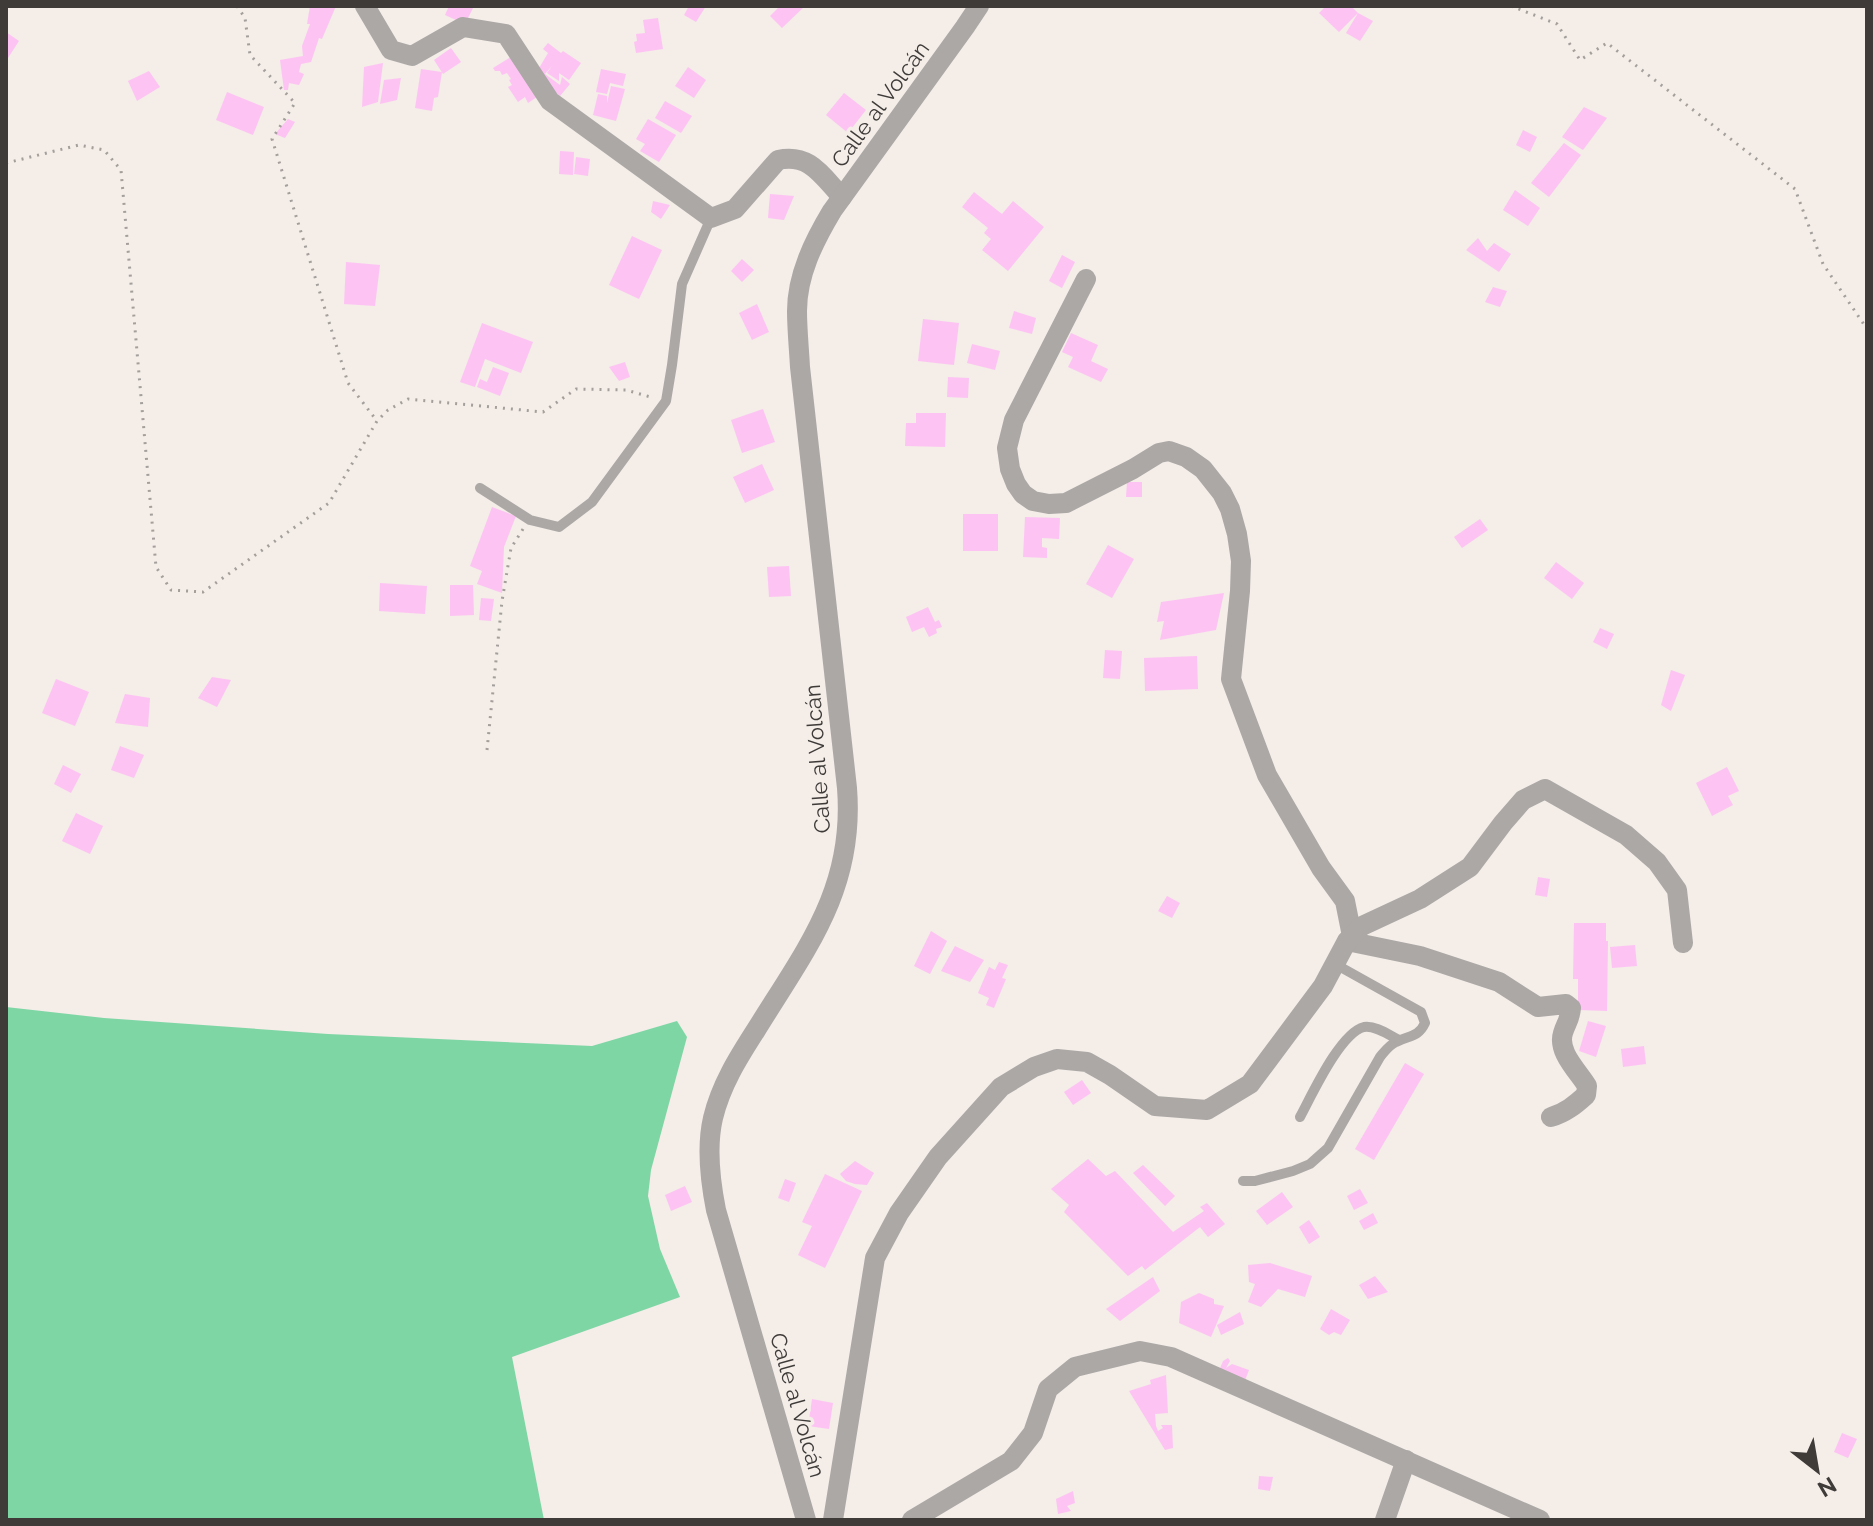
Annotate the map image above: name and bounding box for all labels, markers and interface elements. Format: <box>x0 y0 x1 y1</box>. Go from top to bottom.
street label: Calle al Volcán <box>826 36 934 172</box>
street label: Calle al Volcán <box>799 684 835 834</box>
street label: Calle al Volcán <box>765 1330 831 1480</box>
north arrow <box>1777 1430 1857 1510</box>
text: N <box>1813 1472 1841 1503</box>

